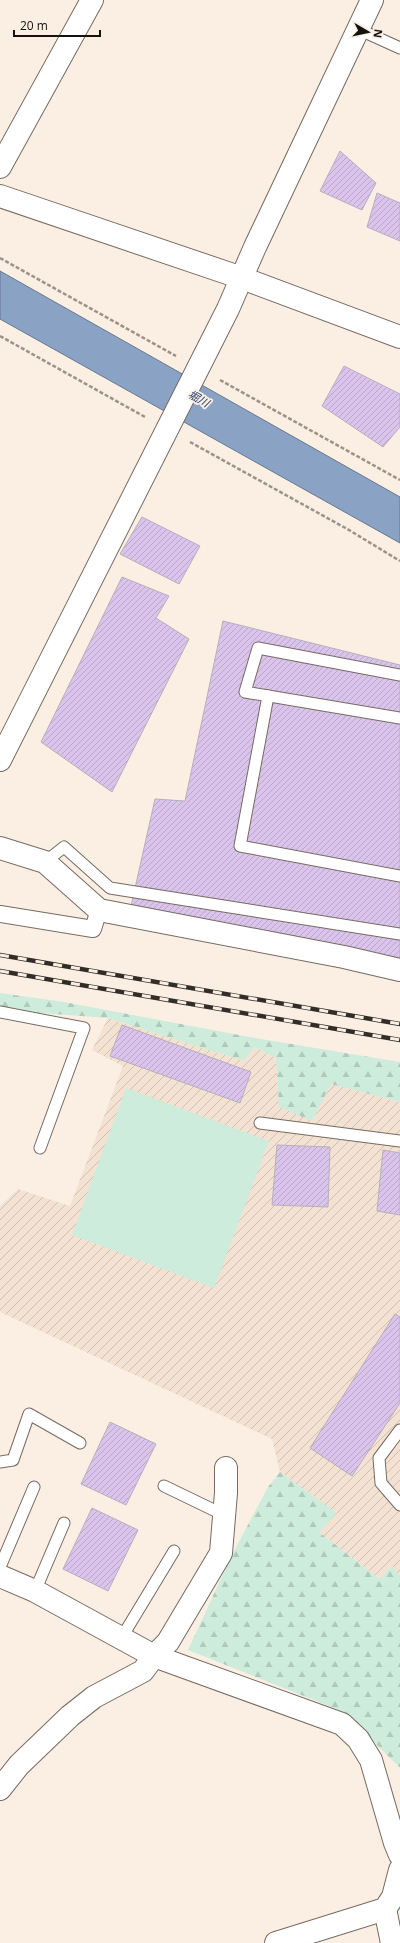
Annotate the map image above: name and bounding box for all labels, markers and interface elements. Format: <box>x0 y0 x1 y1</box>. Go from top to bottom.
scale bar <box>14 12 100 38</box>
north arrow <box>348 12 388 52</box>
text: 20 m <box>20 17 48 34</box>
text: N <box>370 28 386 39</box>
water label: 堀川 <box>186 386 213 410</box>

